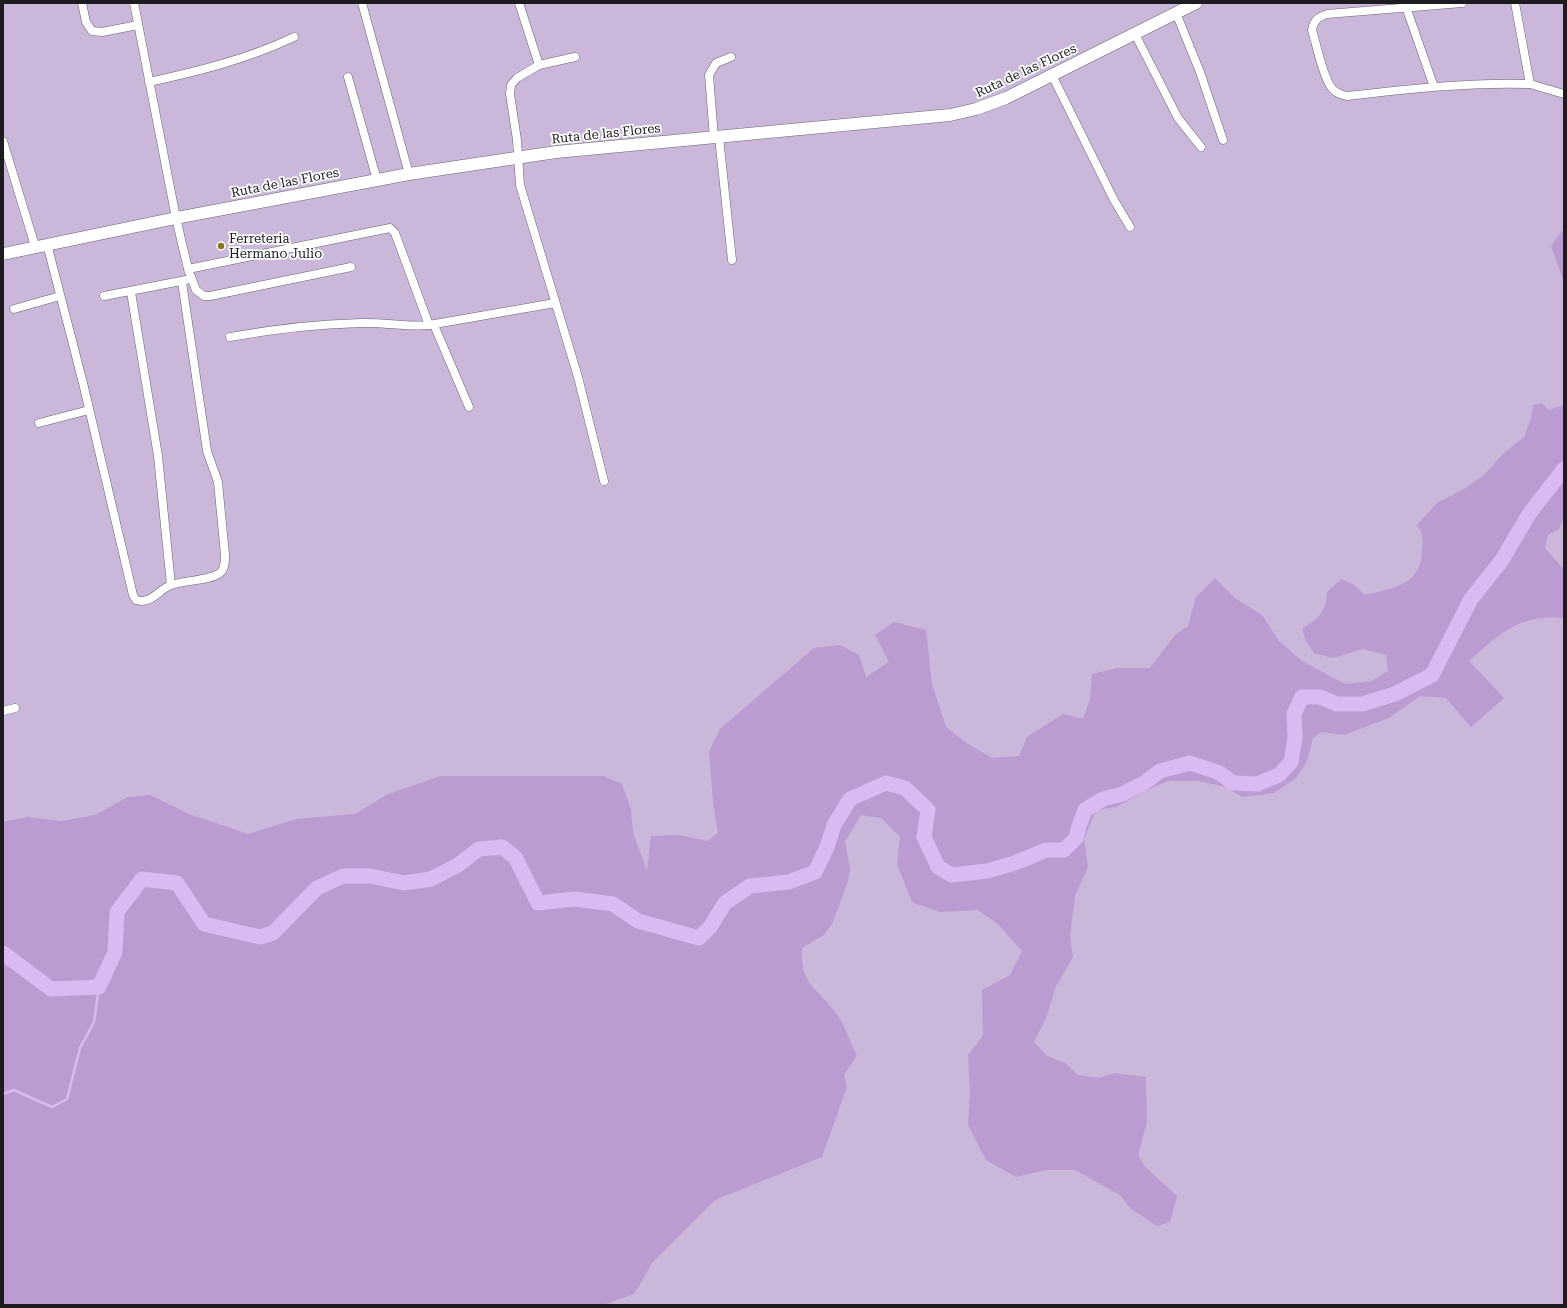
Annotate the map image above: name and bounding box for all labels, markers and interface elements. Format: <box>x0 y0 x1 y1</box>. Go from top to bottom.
street label: Ruta de las Flores <box>973 41 1079 101</box>
street label: Ruta de las Flores <box>551 121 661 147</box>
street label: Ruta de las Flores <box>230 165 340 201</box>
place label: Ferreteria Hermano Julio <box>229 231 322 262</box>
marker: Ferreteria Hermano Julio <box>216 241 226 251</box>

